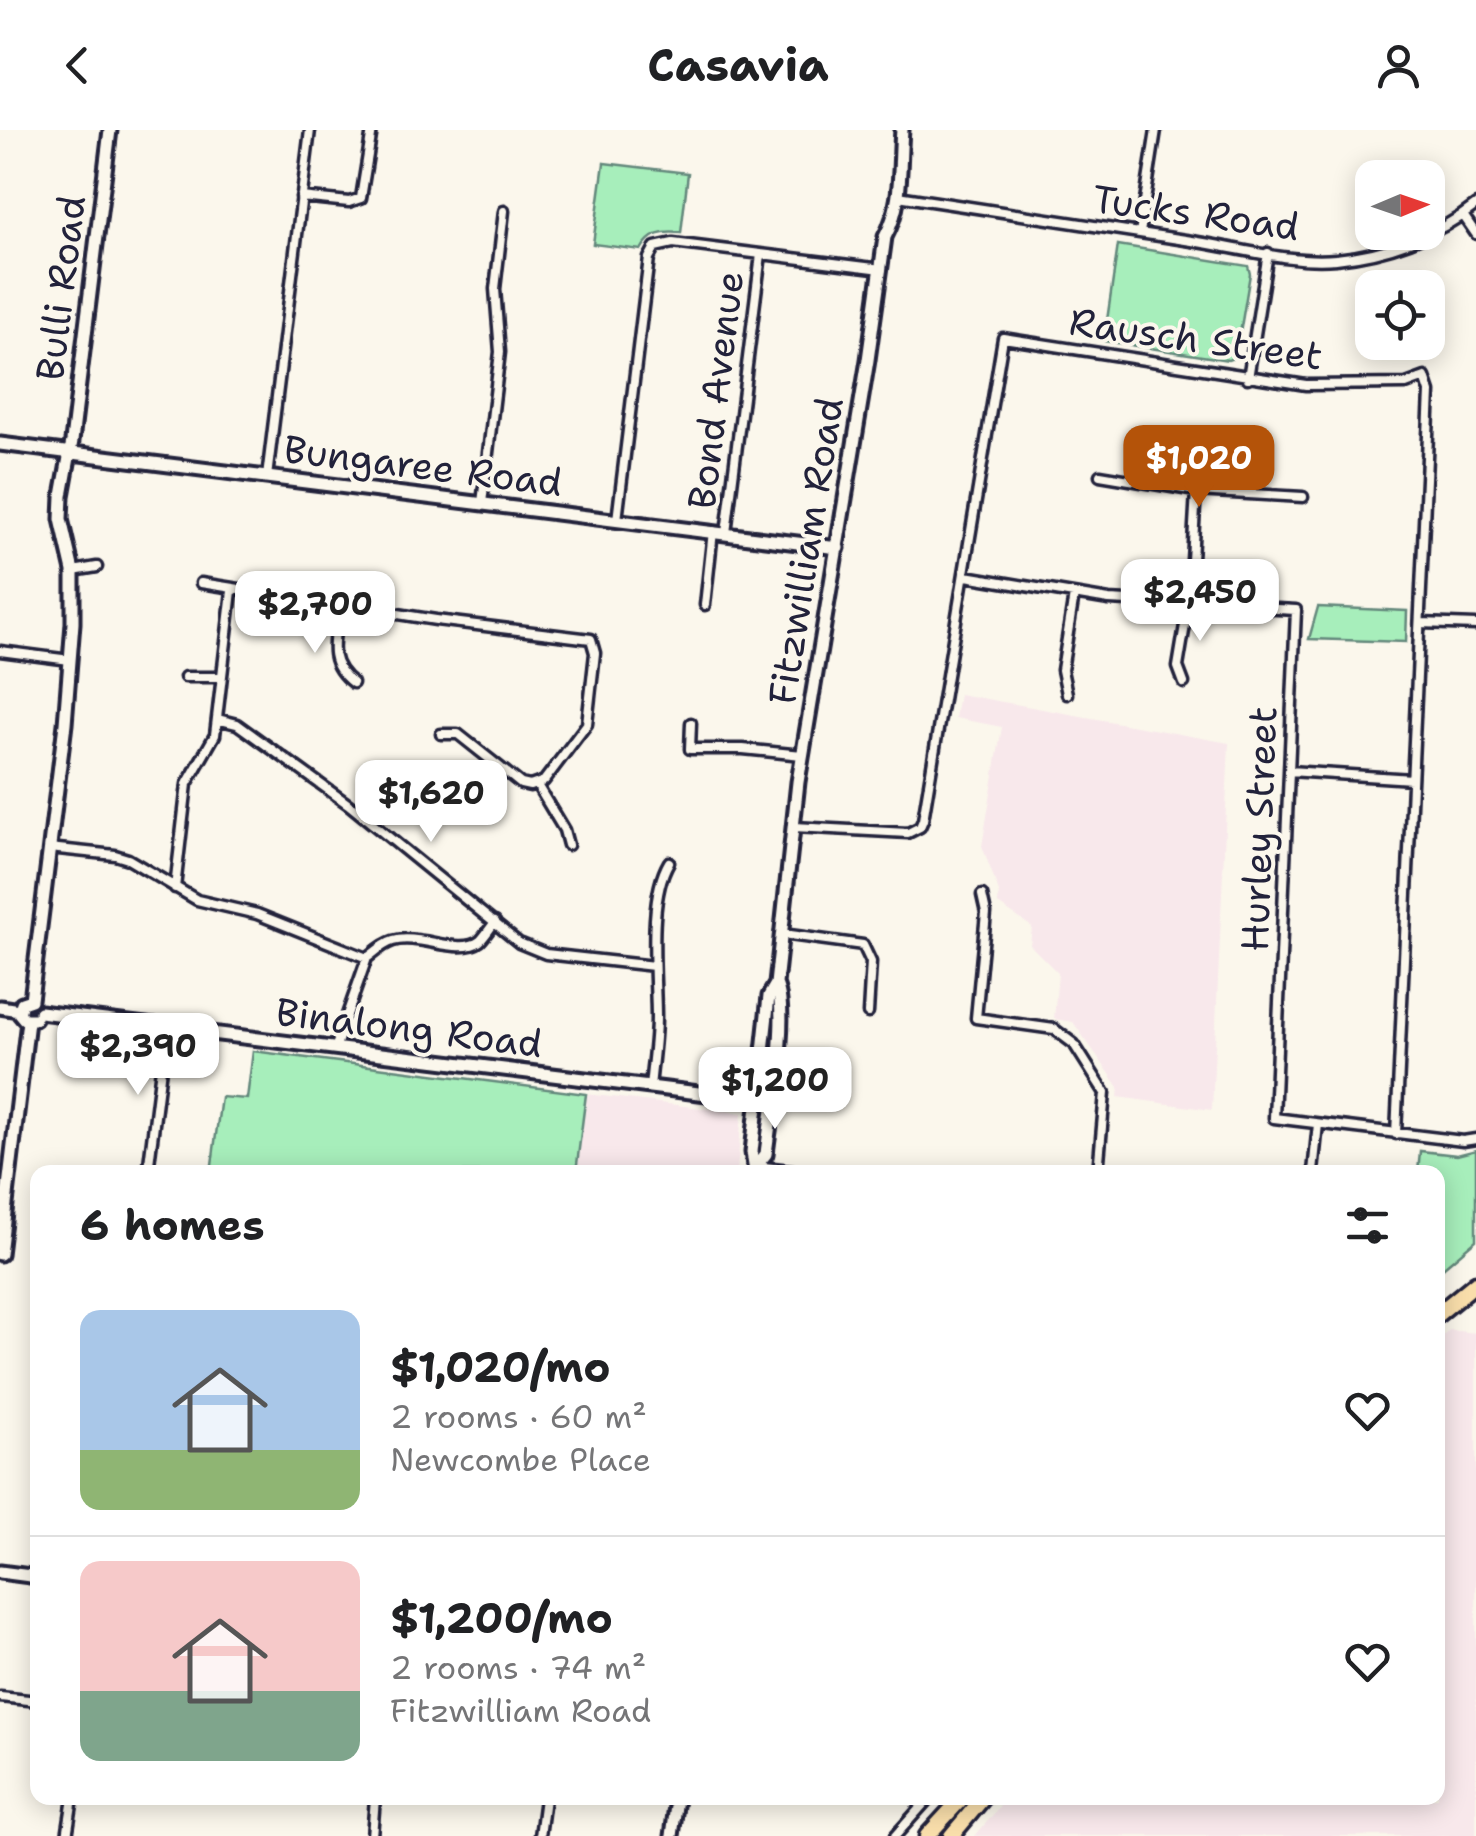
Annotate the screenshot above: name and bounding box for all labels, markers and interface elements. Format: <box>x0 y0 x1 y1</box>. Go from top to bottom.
text: Casavia <box>647 35 829 95</box>
icon: back <box>50 38 105 93</box>
icon: person <box>1371 38 1426 93</box>
north arrow <box>1355 160 1445 250</box>
map controls <box>1355 160 1445 360</box>
street label: Tucks Road <box>1090 173 1303 252</box>
street label: Bulli Road <box>24 192 97 383</box>
street label: Bond Avenue <box>676 268 755 512</box>
button: locate <box>1355 270 1445 360</box>
street label: Rausch Street <box>1066 295 1326 382</box>
street label: Fitzwilliam Road <box>756 394 855 708</box>
street label: Bungaree Road <box>281 423 565 508</box>
pin: $1,020 <box>1118 425 1280 510</box>
text: $1,020 <box>1145 436 1253 479</box>
pin: $2,450 <box>1119 559 1281 644</box>
text: $2,450 <box>1143 570 1257 613</box>
pin: $2,700 <box>234 571 396 656</box>
text: $2,700 <box>257 582 373 625</box>
street label: Hurley Street <box>1229 706 1288 952</box>
pin: $1,620 <box>350 760 512 845</box>
text: $1,620 <box>377 771 485 814</box>
street label: Binalong Road <box>273 986 545 1069</box>
pin: $2,390 <box>57 1013 219 1098</box>
text: $2,390 <box>79 1024 197 1067</box>
pin: $1,200 <box>694 1047 856 1132</box>
text: $1,200 <box>721 1058 829 1101</box>
text: 6 homes <box>80 1197 265 1253</box>
icon: filters <box>1340 1198 1395 1253</box>
text: $1,020/mo <box>390 1339 611 1395</box>
icon: home <box>160 1350 280 1470</box>
icon: heart <box>1340 1383 1395 1438</box>
text: 2 rooms · 60 m² <box>390 1395 647 1438</box>
text: Newcombe Place <box>390 1438 651 1481</box>
text: $1,200/mo <box>390 1590 613 1646</box>
icon: home <box>160 1601 280 1721</box>
icon: heart <box>1340 1634 1395 1689</box>
text: 2 rooms · 74 m² <box>390 1646 646 1689</box>
text: Fitzwilliam Road <box>390 1689 651 1732</box>

